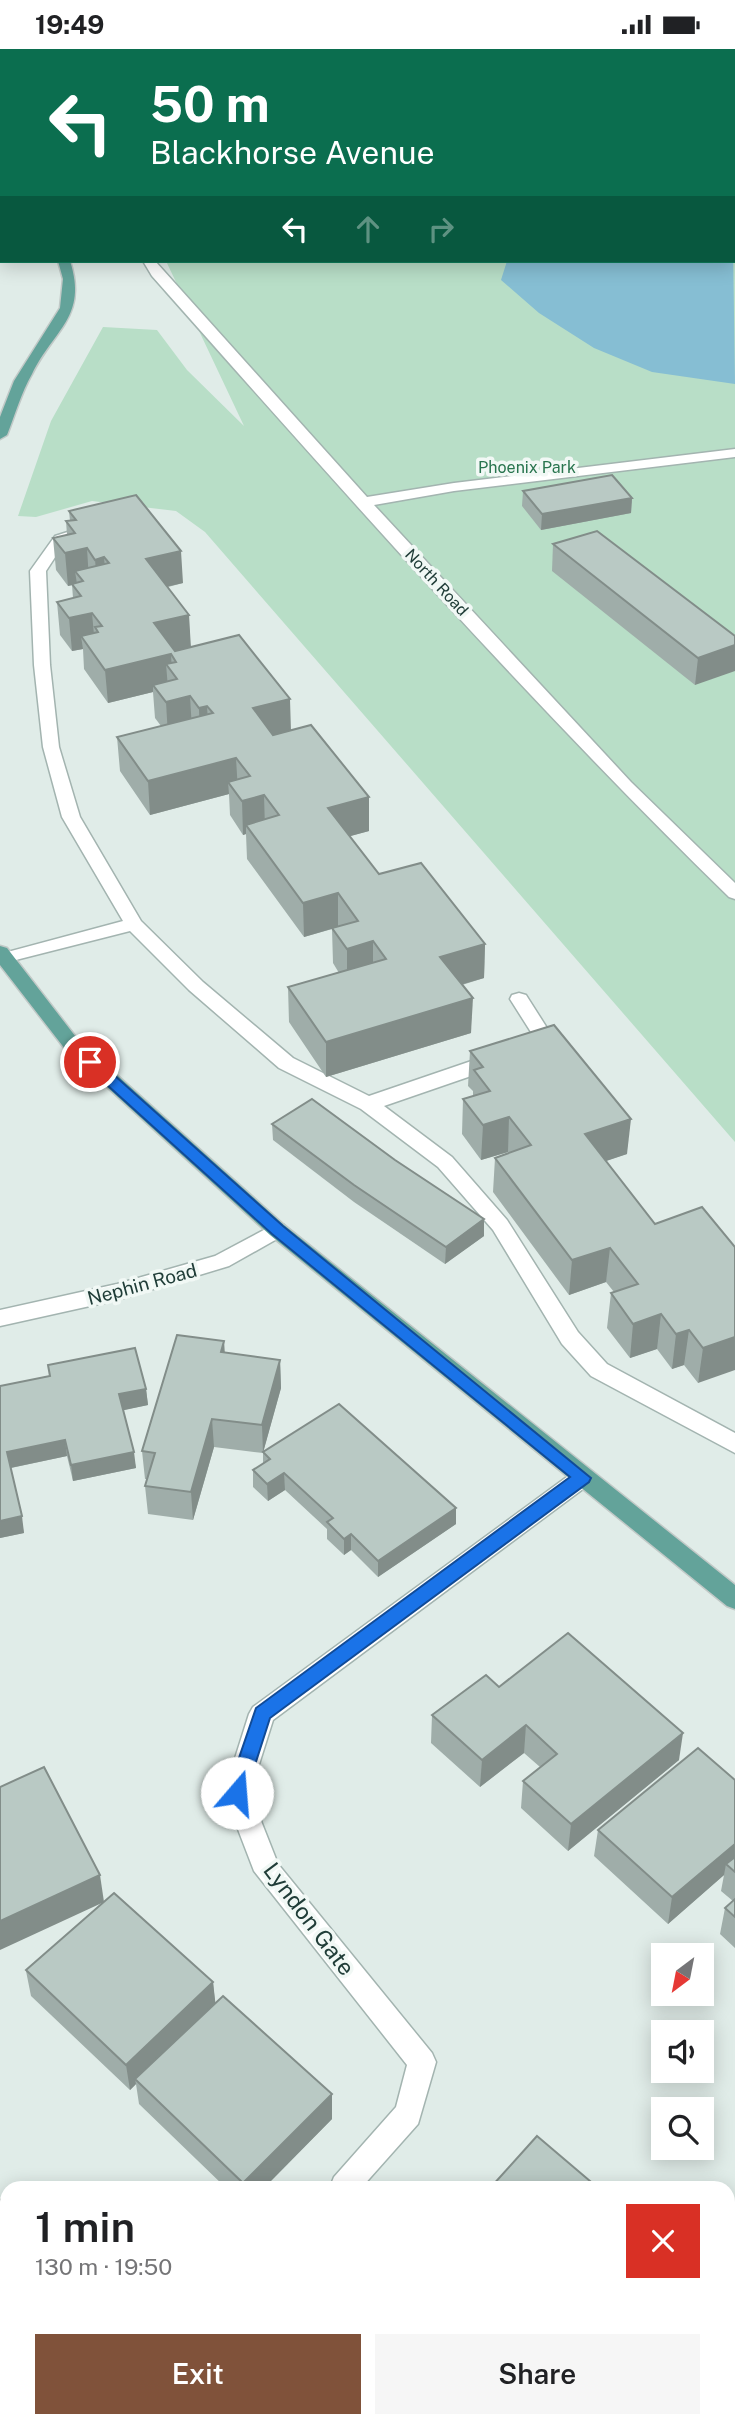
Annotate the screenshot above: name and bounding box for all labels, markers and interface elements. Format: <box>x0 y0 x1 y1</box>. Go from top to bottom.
text: 19:49 <box>35 9 104 40</box>
text: 50 m <box>150 75 270 133</box>
icon: left <box>35 77 126 168</box>
text: Blackhorse Avenue <box>150 134 435 171</box>
icon: left <box>276 210 314 248</box>
icon: ahead <box>349 210 387 248</box>
icon: right <box>422 210 460 248</box>
park label: Phoenix Park <box>478 458 576 477</box>
street label: North Road <box>401 545 472 620</box>
pin <box>60 1032 120 1092</box>
icon: arrive <box>71 1043 109 1081</box>
street label: Nephin Road <box>85 1259 199 1309</box>
position arrow <box>200 1756 274 1830</box>
street label: Lyndon Gate <box>258 1857 361 1980</box>
north arrow <box>651 1943 714 2005</box>
map controls <box>651 1943 714 2160</box>
button: sound <box>651 2020 714 2083</box>
button: search <box>651 2097 714 2160</box>
text: 1 min <box>35 2202 135 2251</box>
button: close <box>626 2204 700 2278</box>
text: 130 m · 19:50 <box>35 2253 172 2280</box>
button: Exit <box>35 2334 361 2414</box>
button: Share <box>375 2334 700 2414</box>

